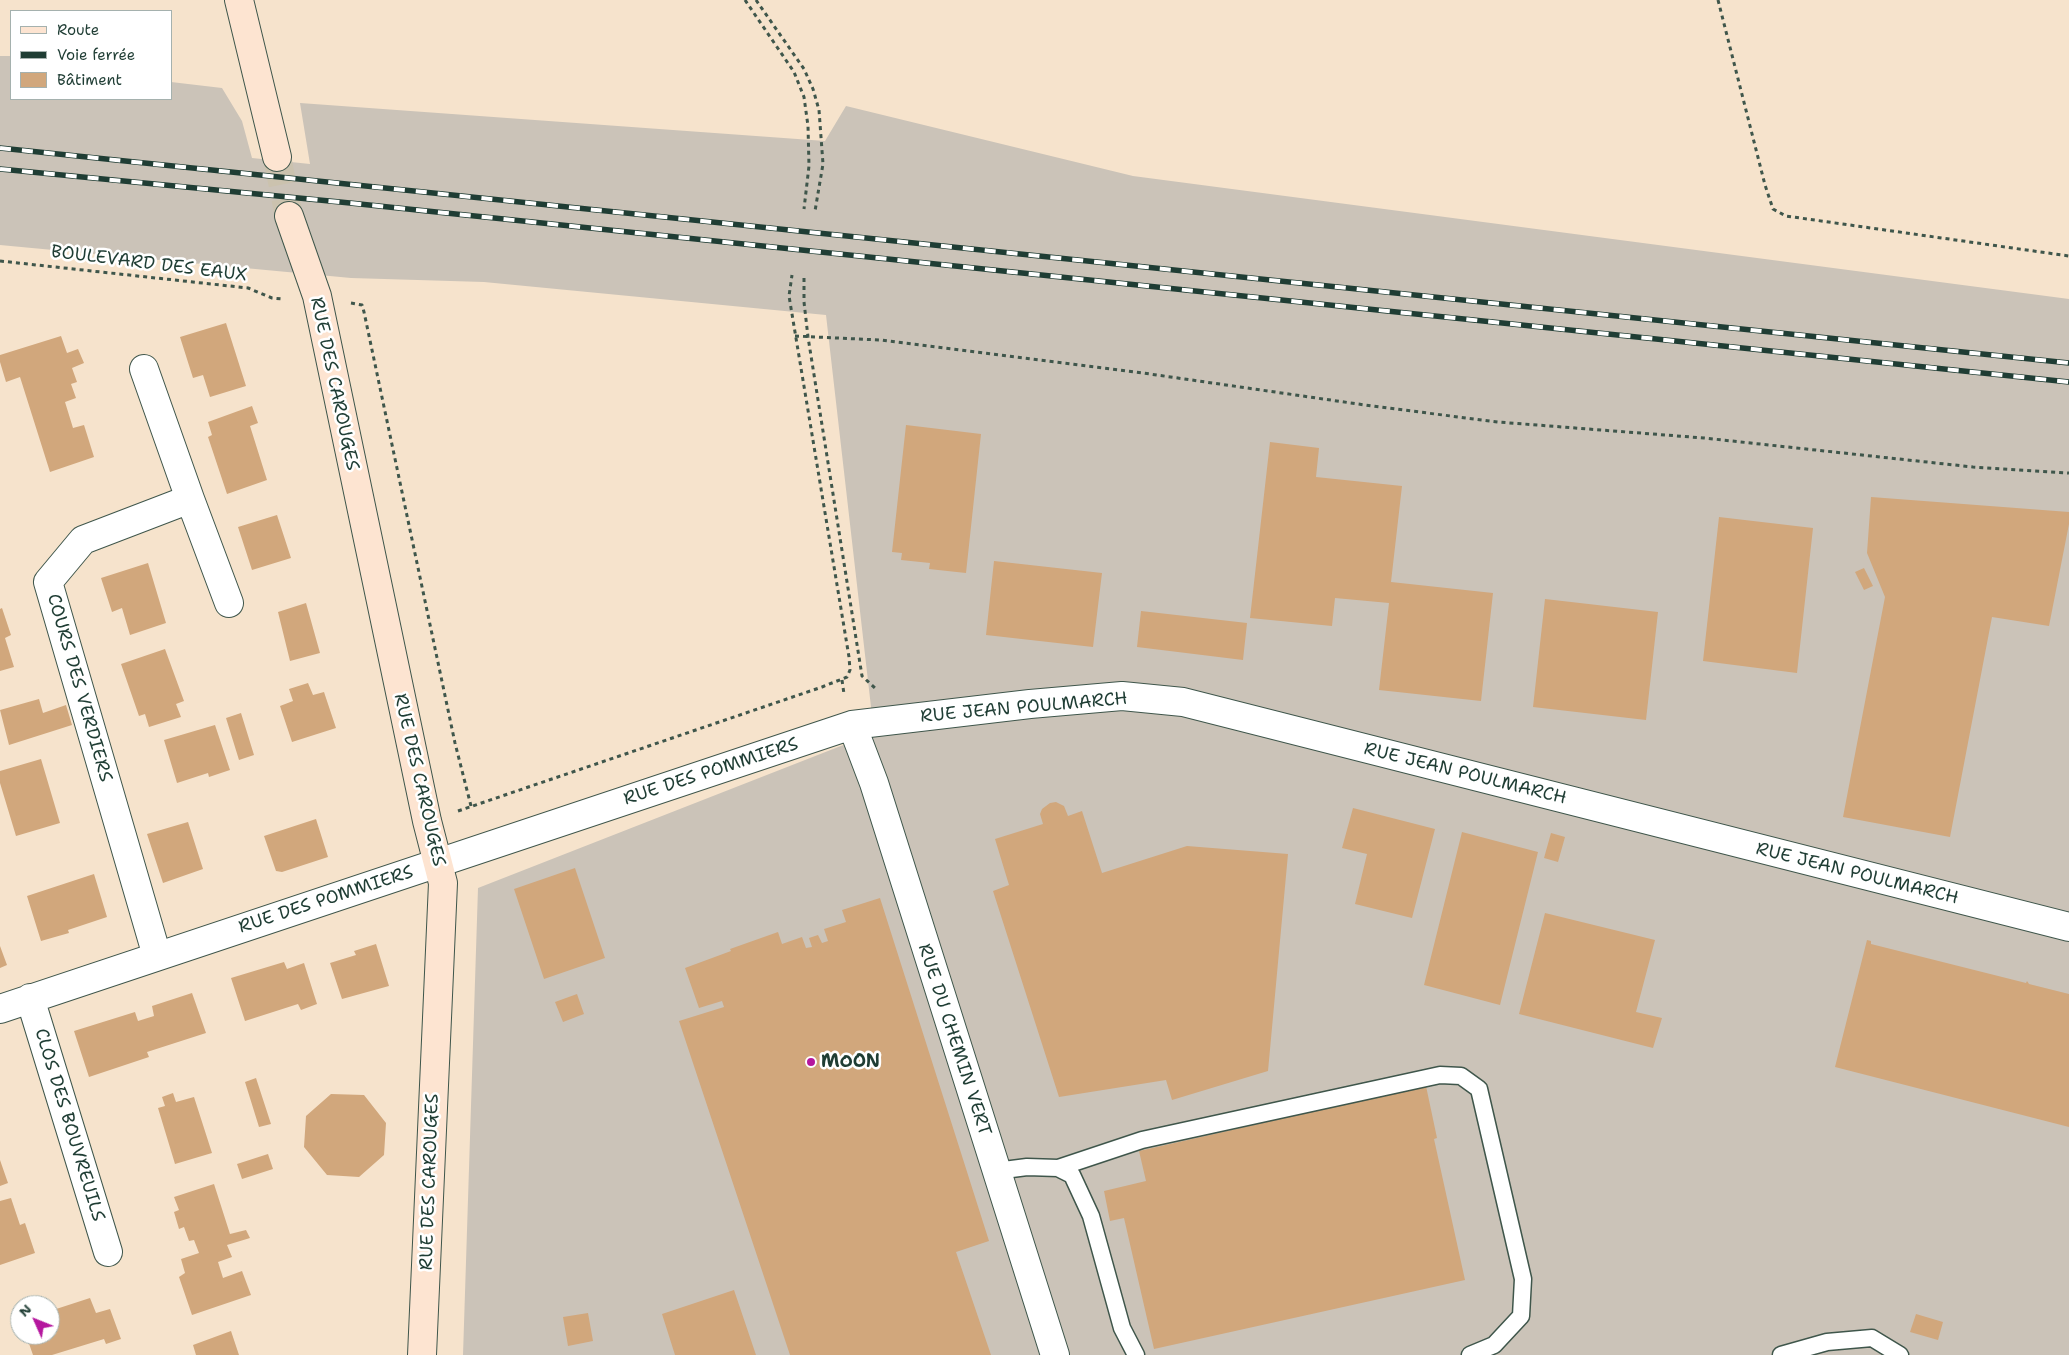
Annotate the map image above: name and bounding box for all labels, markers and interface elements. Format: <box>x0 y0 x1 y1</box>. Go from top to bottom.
legend <box>10 10 172 100</box>
text: Route <box>57 20 99 40</box>
text: Voie ferrée <box>57 45 135 65</box>
text: Bâtiment <box>57 70 122 90</box>
street label: BOULEVARD DES EAUX <box>50 241 248 287</box>
street label: RUE DES CAROUGES <box>305 295 363 473</box>
street label: COURS DES VERDIERS <box>42 592 116 784</box>
street label: RUE JEAN POULMARCH <box>920 688 1128 728</box>
street label: RUE DES CAROUGES <box>389 692 449 868</box>
street label: RUE DES POMMIERS <box>621 734 801 810</box>
street label: RUE JEAN POULMARCH <box>1362 738 1568 810</box>
street label: RUE JEAN POULMARCH <box>1754 838 1960 910</box>
street label: RUE DES POMMIERS <box>236 862 416 938</box>
street label: RUE DU CHEMIN VERT <box>913 941 995 1139</box>
street label: CLOS DES BOUVREUILS <box>29 1026 109 1224</box>
place label: MOON <box>821 1051 880 1073</box>
marker: MOON <box>805 1056 817 1068</box>
street label: RUE DES CAROUGES <box>416 1093 444 1271</box>
north arrow <box>10 1295 60 1345</box>
text: N <box>15 1300 35 1321</box>

